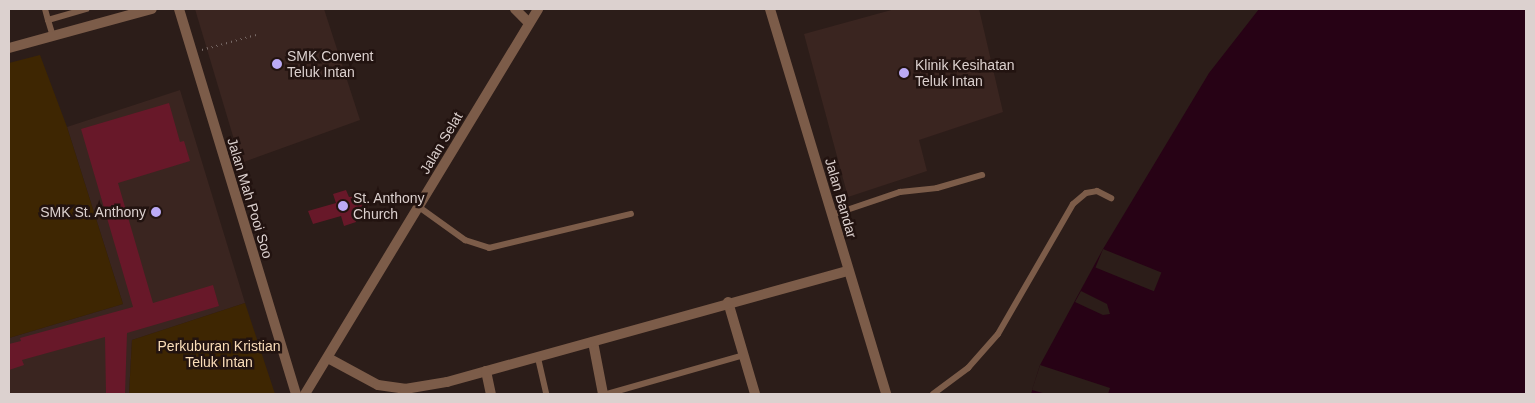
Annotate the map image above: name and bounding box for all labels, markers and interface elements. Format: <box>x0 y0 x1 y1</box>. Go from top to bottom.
place label: SMK Convent Teluk Intan <box>287 48 373 80</box>
place label: Klinik Kesihatan Teluk Intan <box>915 57 1015 90</box>
marker: SMK Convent Teluk Intan <box>271 58 283 70</box>
marker: Klinik Kesihatan Teluk Intan <box>897 66 911 80</box>
street label: Jalan Selat <box>416 109 466 177</box>
street label: Jalan Mah Pooi Soo <box>224 136 276 260</box>
street label: Jalan Bandar <box>822 156 860 240</box>
place label: St. Anthony Church <box>353 190 425 222</box>
marker: St. Anthony Church <box>337 200 349 212</box>
place label: SMK St. Anthony <box>39 204 146 220</box>
marker: SMK St. Anthony <box>150 206 162 218</box>
park label: Perkuburan Kristian Teluk Intan <box>158 338 280 371</box>

